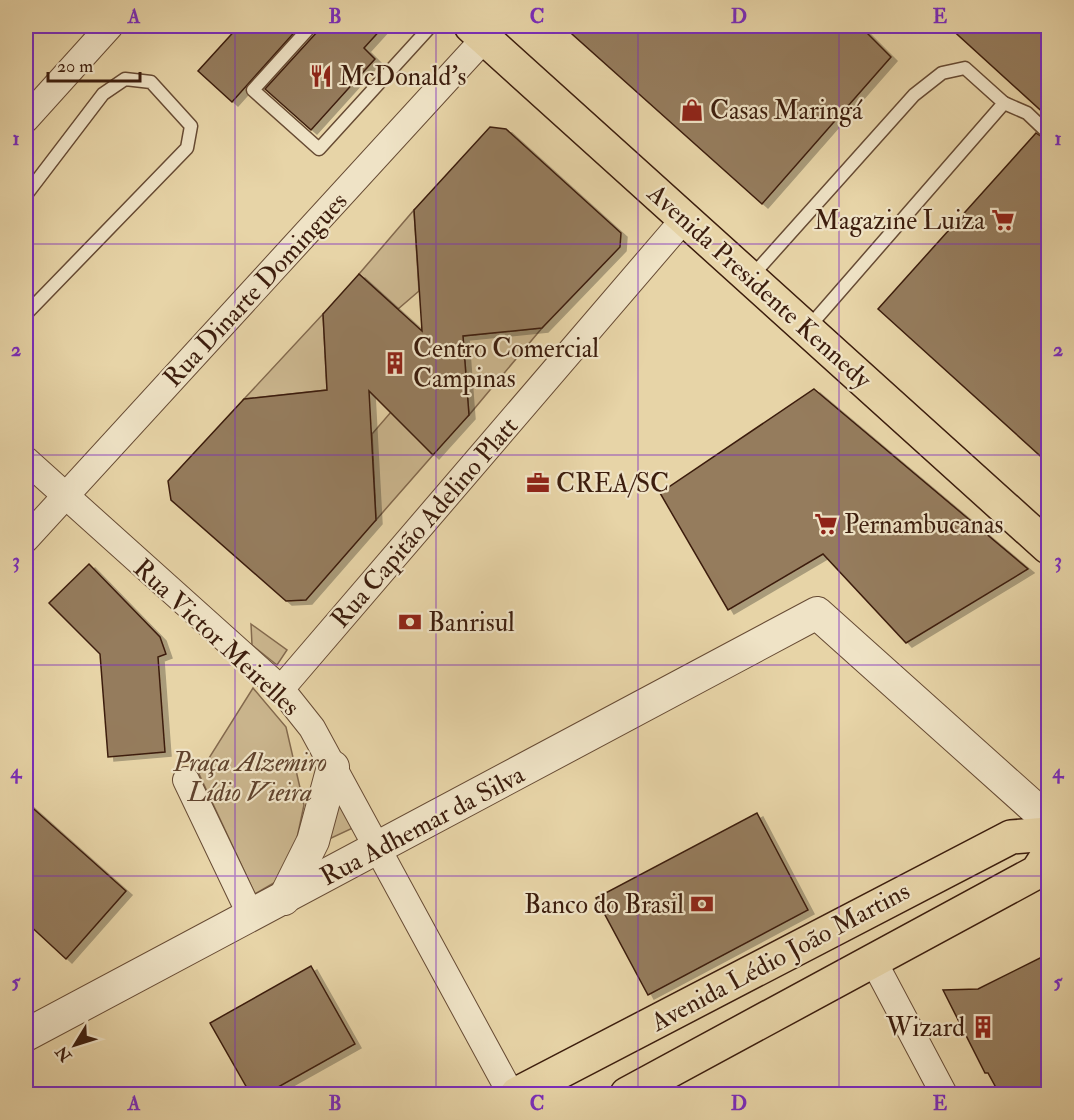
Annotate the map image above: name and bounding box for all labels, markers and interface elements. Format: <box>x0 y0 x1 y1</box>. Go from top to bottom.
text: A <box>127 4 141 29</box>
text: B <box>328 4 342 29</box>
text: C <box>530 4 544 29</box>
text: D <box>731 4 747 29</box>
text: E <box>933 4 948 29</box>
scale bar <box>48 45 140 83</box>
text: 20 m <box>57 55 93 78</box>
place label: McDonald's <box>339 61 466 93</box>
restaurant icon: McDonald's <box>308 63 334 89</box>
place label: Casas Maringá <box>710 95 863 127</box>
shop icon: Casas Maringá <box>679 97 705 123</box>
text: 1 <box>12 126 20 151</box>
text: 1 <box>1054 126 1062 151</box>
street label: Avenida Presidente Kennedy <box>640 177 878 396</box>
street label: Rua Dinarte Domingues <box>157 185 354 394</box>
place label: Magazine Luiza <box>814 205 985 237</box>
supermarket icon: Magazine Luiza <box>990 207 1016 233</box>
place label: Centro Comercial Campinas <box>413 333 599 396</box>
text: 2 <box>11 337 21 362</box>
text: 2 <box>1053 337 1063 362</box>
building icon: Centro Comercial Campinas <box>382 350 408 376</box>
street label: Rua Capitão Adelino Platt <box>324 411 526 635</box>
place label: CREA/SC <box>556 468 669 500</box>
office icon: CREA/SC <box>525 470 551 496</box>
place label: Pernambucanas <box>844 509 1004 541</box>
supermarket icon: Pernambucanas <box>813 511 839 537</box>
text: 3 <box>12 548 20 573</box>
text: 3 <box>1054 548 1062 573</box>
street label: Rua Victor Meirelles <box>127 553 306 723</box>
place label: Banrisul <box>428 607 515 639</box>
bank icon: Banrisul <box>397 609 423 635</box>
park label: Praça Alzemiro Lídio Vieira <box>172 747 327 809</box>
street label: Rua Adhemar da Silva <box>315 758 530 893</box>
text: 4 <box>10 759 23 784</box>
text: 4 <box>1052 759 1065 784</box>
street label: Avenida Lédio João Martins <box>645 875 915 1039</box>
place label: Banco do Brasil <box>524 889 684 921</box>
bank icon: Banco do Brasil <box>689 891 715 917</box>
text: 5 <box>12 969 22 994</box>
text: 5 <box>1054 969 1064 994</box>
place label: Wizard <box>885 1012 965 1044</box>
building icon: Wizard <box>970 1014 996 1040</box>
north arrow <box>45 1015 105 1075</box>
text: N <box>51 1041 77 1066</box>
text: A <box>127 1091 141 1116</box>
text: B <box>328 1091 342 1116</box>
text: C <box>530 1091 544 1116</box>
text: D <box>731 1091 747 1116</box>
text: E <box>933 1091 948 1116</box>

